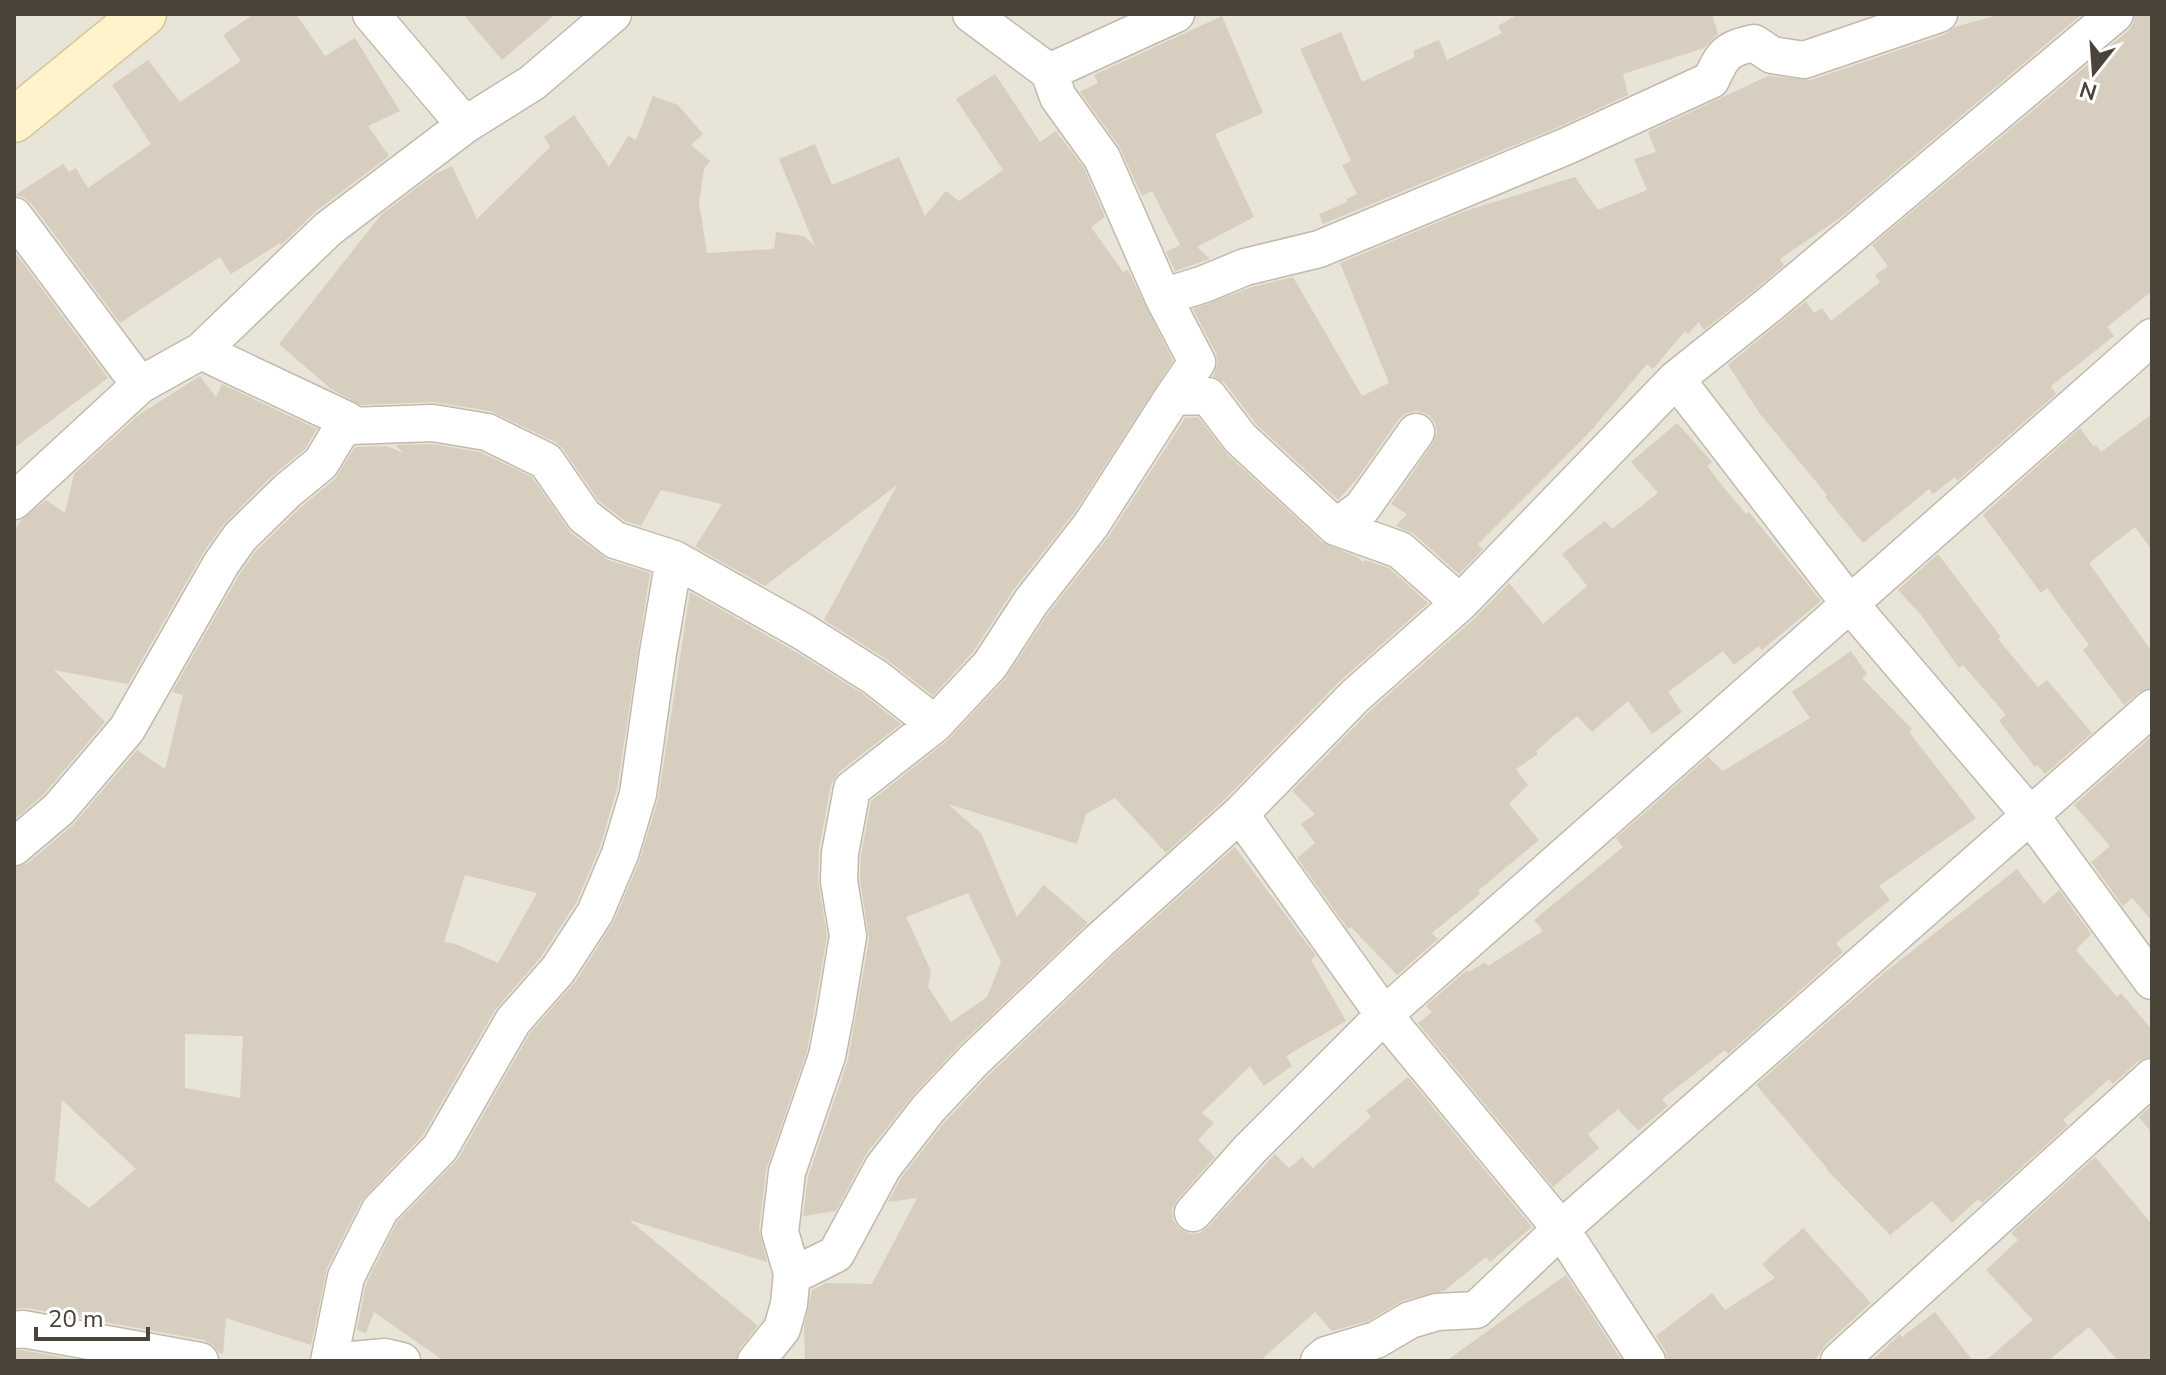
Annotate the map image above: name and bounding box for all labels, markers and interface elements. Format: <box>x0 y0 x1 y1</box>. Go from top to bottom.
north arrow <box>2054 32 2134 112</box>
text: N <box>2076 73 2101 107</box>
scale bar <box>36 1291 148 1341</box>
text: 20 m <box>48 1303 104 1335</box>

